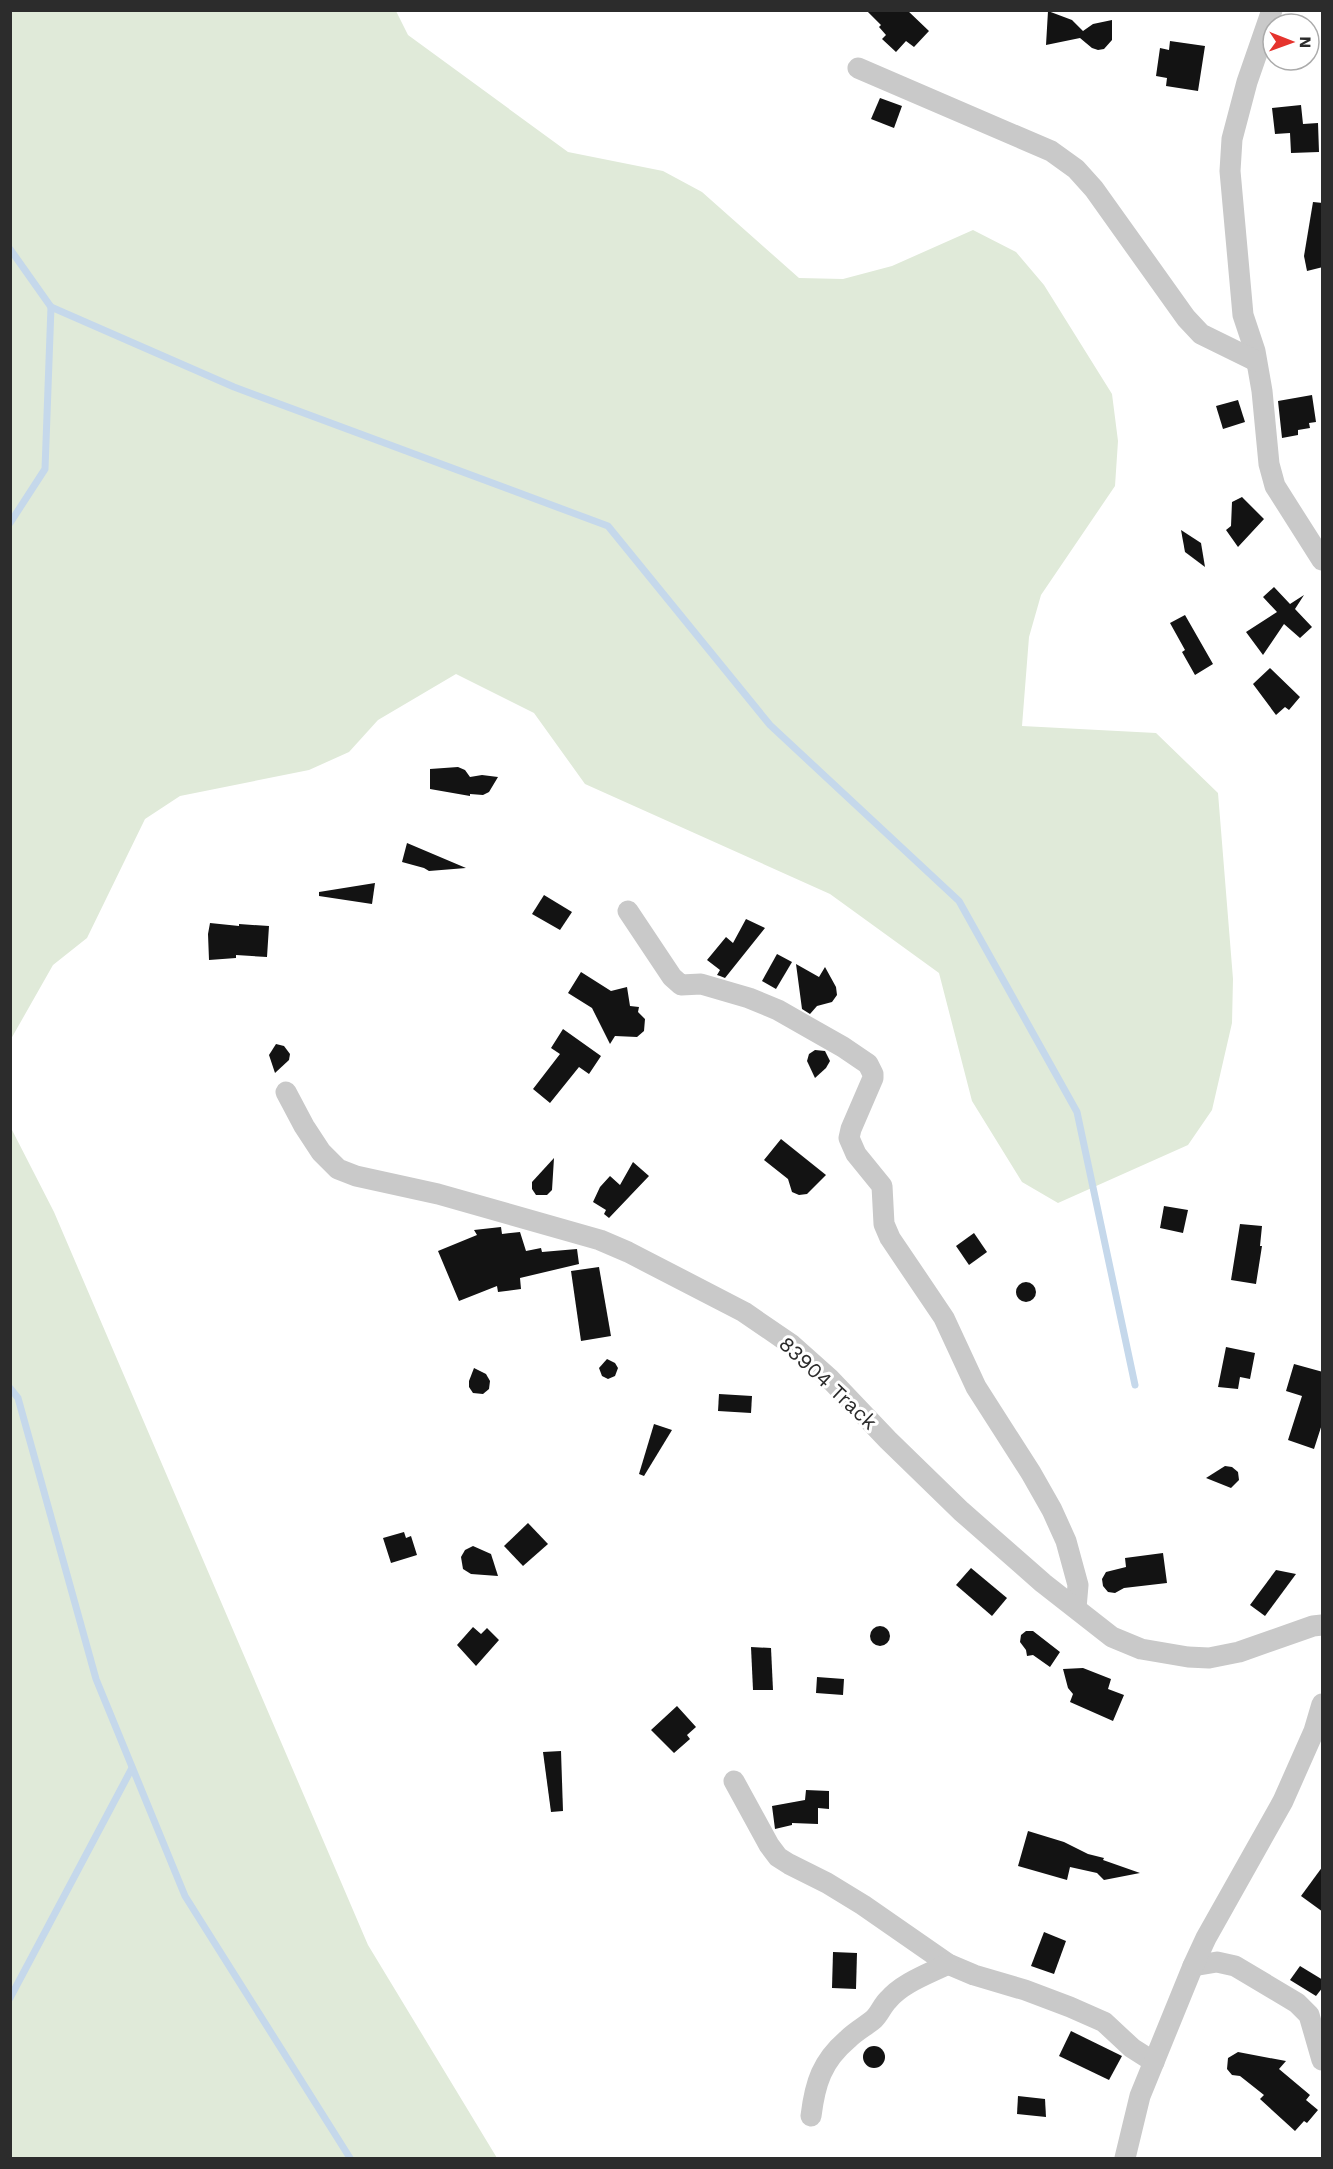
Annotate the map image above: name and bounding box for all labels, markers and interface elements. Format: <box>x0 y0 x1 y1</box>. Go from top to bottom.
north arrow <box>1261 12 1321 72</box>
text: N <box>1296 36 1315 48</box>
street label: 83904 Track <box>774 1331 883 1435</box>

